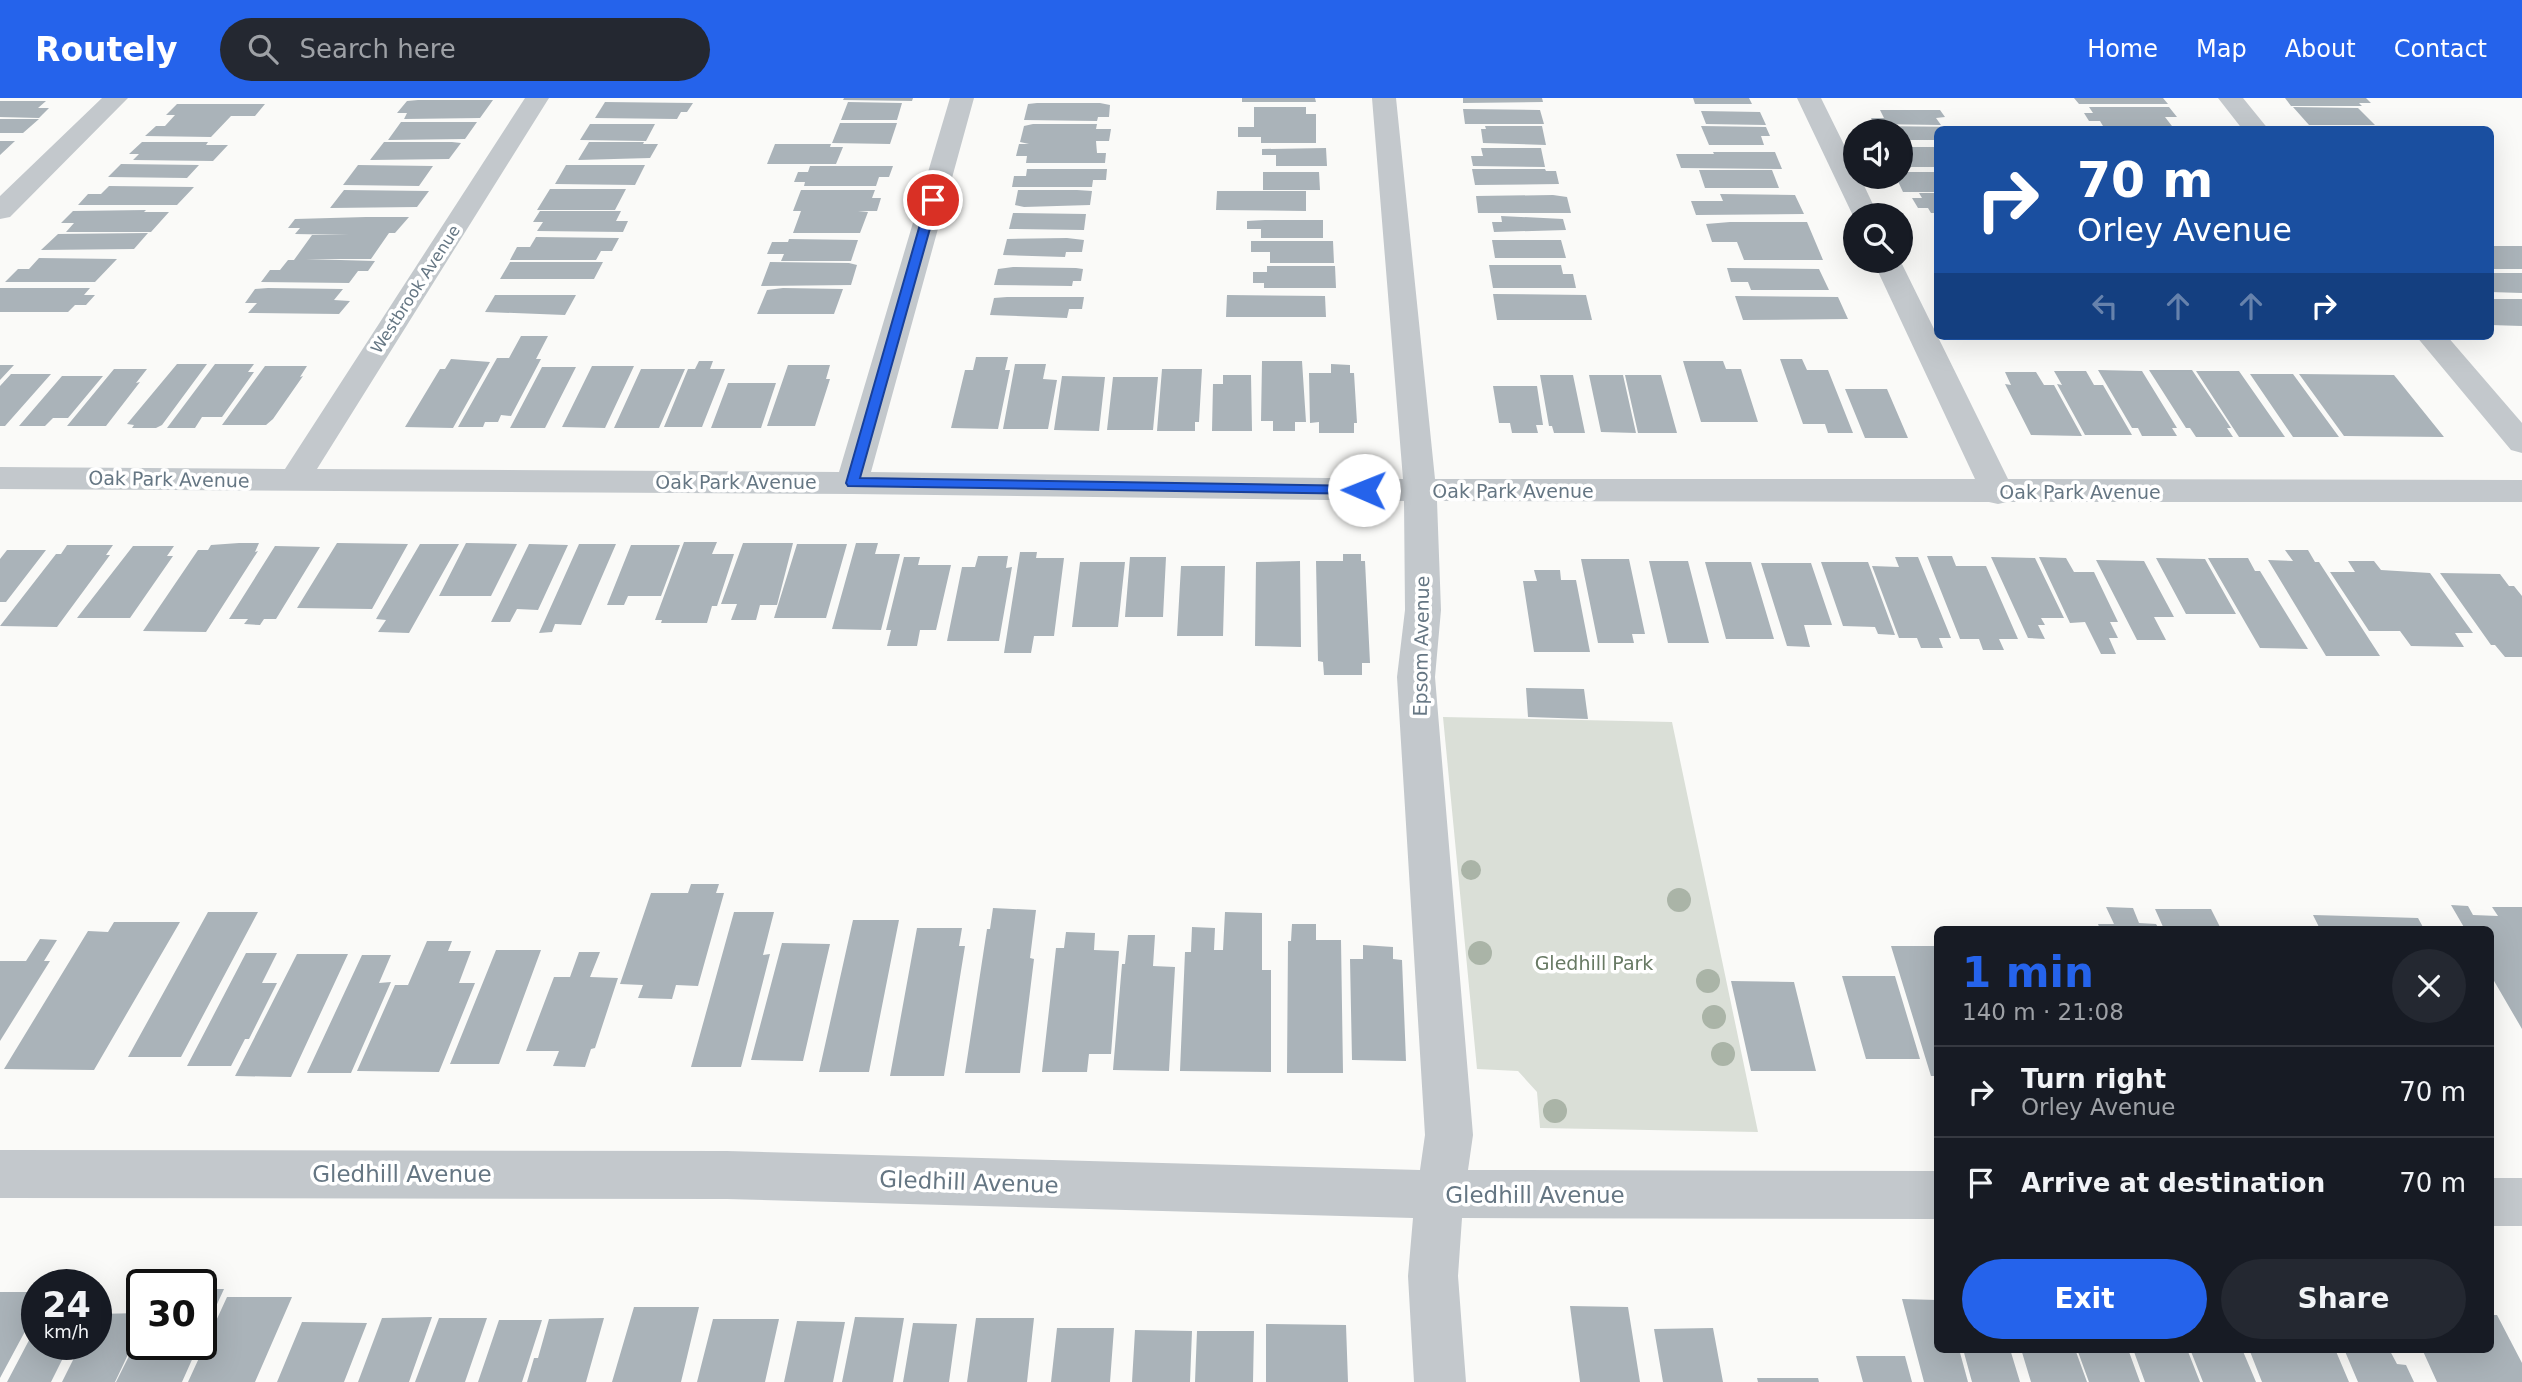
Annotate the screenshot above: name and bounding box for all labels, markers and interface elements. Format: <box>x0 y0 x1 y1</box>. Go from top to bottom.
search box <box>220 18 710 81</box>
text: Routely <box>35 30 178 69</box>
icon: search <box>244 30 282 68</box>
text: Search here <box>300 34 456 64</box>
text: Home <box>2087 35 2158 63</box>
text: Map <box>2196 35 2247 63</box>
text: About <box>2285 35 2356 63</box>
text: Contact <box>2394 35 2487 63</box>
map controls <box>1843 119 1913 273</box>
button: sound <box>1843 119 1913 189</box>
text: 70 m <box>2077 152 2213 209</box>
icon: right <box>1962 154 2053 245</box>
pin <box>903 170 963 230</box>
icon: arrive <box>914 181 952 219</box>
button: search <box>1843 203 1913 273</box>
text: Orley Avenue <box>2077 211 2292 249</box>
street label: Westbrook Avenue <box>367 222 464 357</box>
icon: left <box>2086 287 2124 325</box>
icon: ahead <box>2159 287 2197 325</box>
icon: ahead <box>2232 287 2270 325</box>
icon: right <box>2305 287 2343 325</box>
position arrow <box>1327 453 1401 527</box>
street label: Oak Park Avenue <box>88 467 250 491</box>
street label: Oak Park Avenue <box>655 471 817 493</box>
street label: Oak Park Avenue <box>1432 480 1594 502</box>
street label: Oak Park Avenue <box>1999 481 2161 503</box>
street label: Epsom Avenue <box>1409 575 1433 717</box>
text: 1 min <box>1962 948 2094 997</box>
button: close <box>2392 949 2466 1023</box>
park label: Gledhill Park <box>1535 952 1653 974</box>
text: 140 m · 21:08 <box>1962 999 2124 1025</box>
text: Turn right <box>2021 1064 2166 1094</box>
icon: right <box>1962 1073 2000 1111</box>
text: 70 m <box>2399 1077 2466 1107</box>
text: Orley Avenue <box>2021 1094 2175 1120</box>
street label: Gledhill Avenue <box>312 1161 492 1187</box>
icon: arrive <box>1962 1164 2000 1202</box>
street label: Gledhill Avenue <box>879 1166 1059 1198</box>
text: Arrive at destination <box>2021 1168 2325 1198</box>
text: 70 m <box>2399 1168 2466 1198</box>
street label: Gledhill Avenue <box>1445 1182 1625 1208</box>
button: Exit <box>1962 1259 2207 1339</box>
button: Share <box>2221 1259 2466 1339</box>
speed limit sign: 30 <box>126 1269 217 1360</box>
text: 24 <box>42 1285 91 1325</box>
text: km/h <box>44 1321 89 1342</box>

